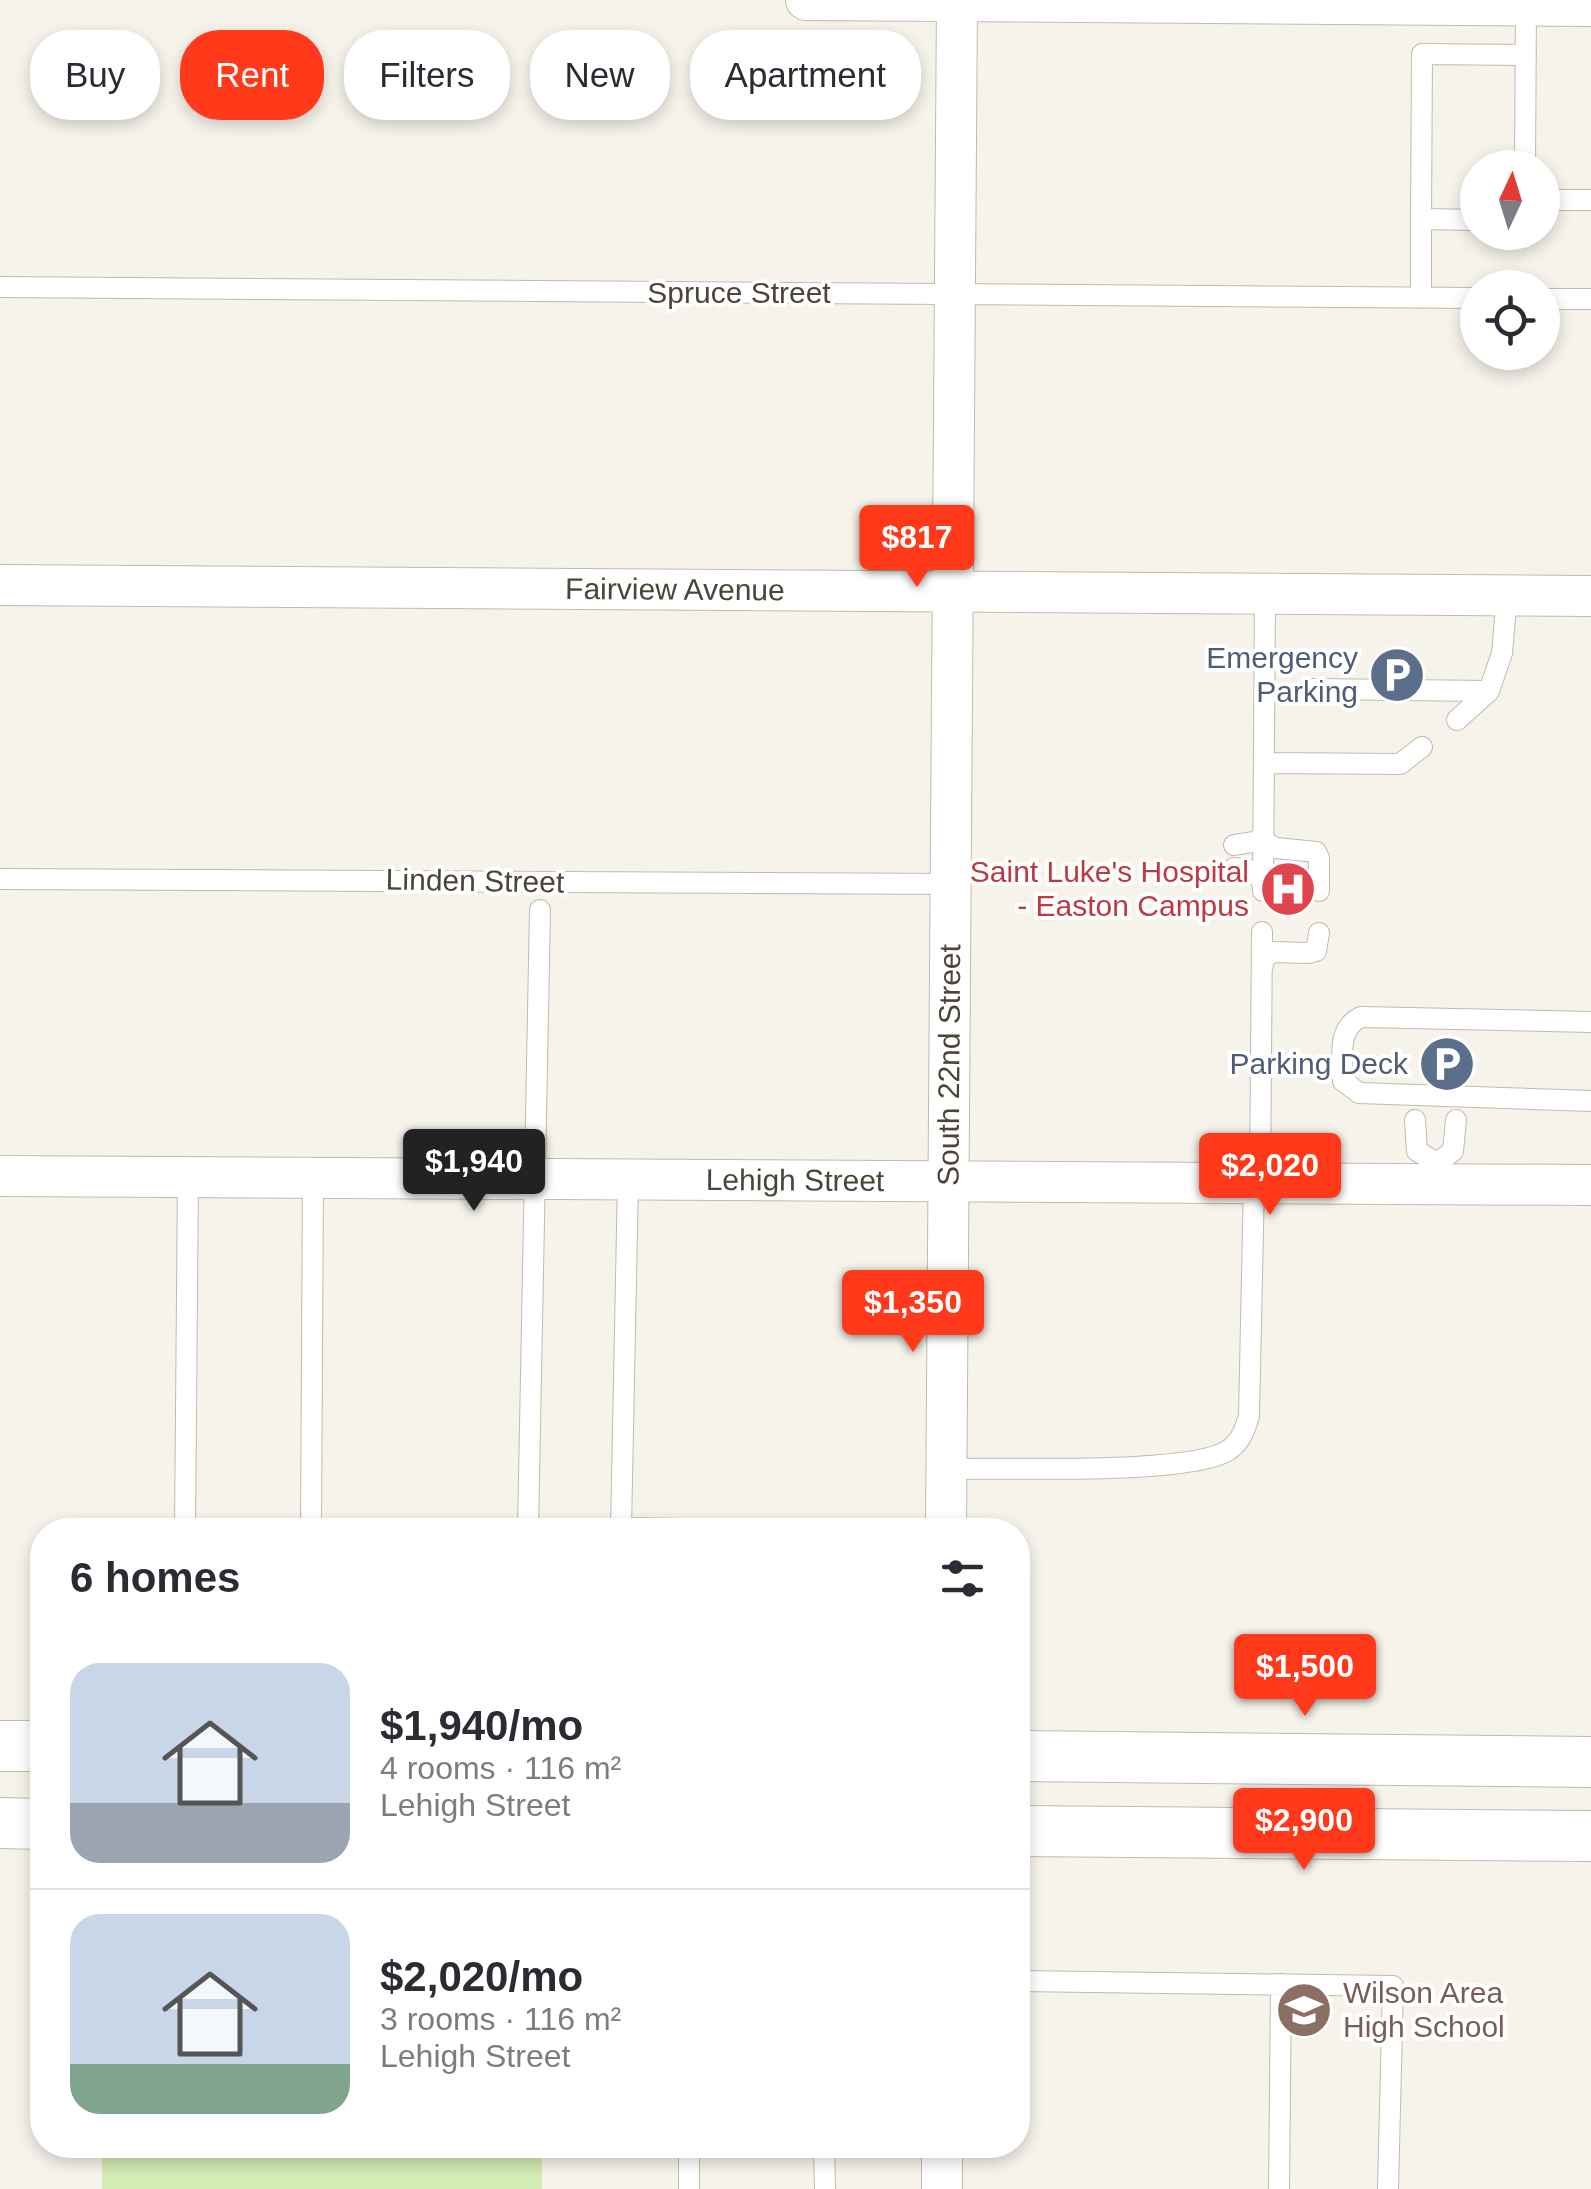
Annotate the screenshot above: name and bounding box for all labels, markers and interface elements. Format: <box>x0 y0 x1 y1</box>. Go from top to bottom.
chip: Buy <box>30 30 160 120</box>
chip: Rent <box>180 30 324 120</box>
chip: Filters <box>344 30 510 120</box>
chip: New <box>530 30 670 120</box>
chip: Apartment <box>690 30 921 120</box>
north arrow <box>1460 150 1560 250</box>
map controls <box>1460 150 1560 370</box>
button: locate <box>1460 270 1560 370</box>
street label: Spruce Street <box>647 276 831 309</box>
pin: $817 <box>858 505 976 590</box>
text: $817 <box>881 519 953 555</box>
street label: Fairview Avenue <box>565 572 785 606</box>
place label: Emergency Parking <box>1206 641 1358 708</box>
parking icon: Emergency Parking <box>1367 645 1427 705</box>
place label: Saint Luke's Hospital - Easton Campus <box>970 855 1249 922</box>
hospital icon: Saint Luke's Hospital - Easton Campus <box>1258 859 1318 919</box>
street label: Linden Street <box>385 862 565 899</box>
street label: South 22nd Street <box>931 943 966 1186</box>
parking icon: Parking Deck <box>1417 1034 1477 1094</box>
place label: Parking Deck <box>1230 1047 1409 1080</box>
pin: $1,940 <box>393 1129 555 1214</box>
pin: $2,020 <box>1189 1133 1351 1218</box>
text: $1,940 <box>425 1143 523 1179</box>
text: $2,020 <box>1221 1147 1319 1183</box>
street label: Lehigh Street <box>706 1163 885 1197</box>
pin: $1,350 <box>832 1270 994 1355</box>
text: $1,350 <box>864 1284 962 1320</box>
icon: filters <box>935 1551 990 1606</box>
text: 6 homes <box>70 1554 240 1601</box>
pin: $1,500 <box>1224 1634 1386 1719</box>
text: $1,500 <box>1256 1648 1354 1684</box>
text: $1,940/mo <box>380 1702 583 1749</box>
icon: home <box>150 1703 270 1823</box>
text: 4 rooms · 116 m² <box>380 1750 621 1786</box>
text: Lehigh Street <box>380 1787 570 1823</box>
pin: $2,900 <box>1223 1788 1385 1873</box>
text: $2,900 <box>1255 1802 1353 1838</box>
text: $2,020/mo <box>380 1953 583 2000</box>
icon: home <box>150 1954 270 2074</box>
place label: Wilson Area High School <box>1343 1976 1505 2043</box>
school or university icon: Wilson Area High School <box>1274 1980 1334 2040</box>
text: 3 rooms · 116 m² <box>380 2001 621 2037</box>
text: Lehigh Street <box>380 2038 570 2074</box>

